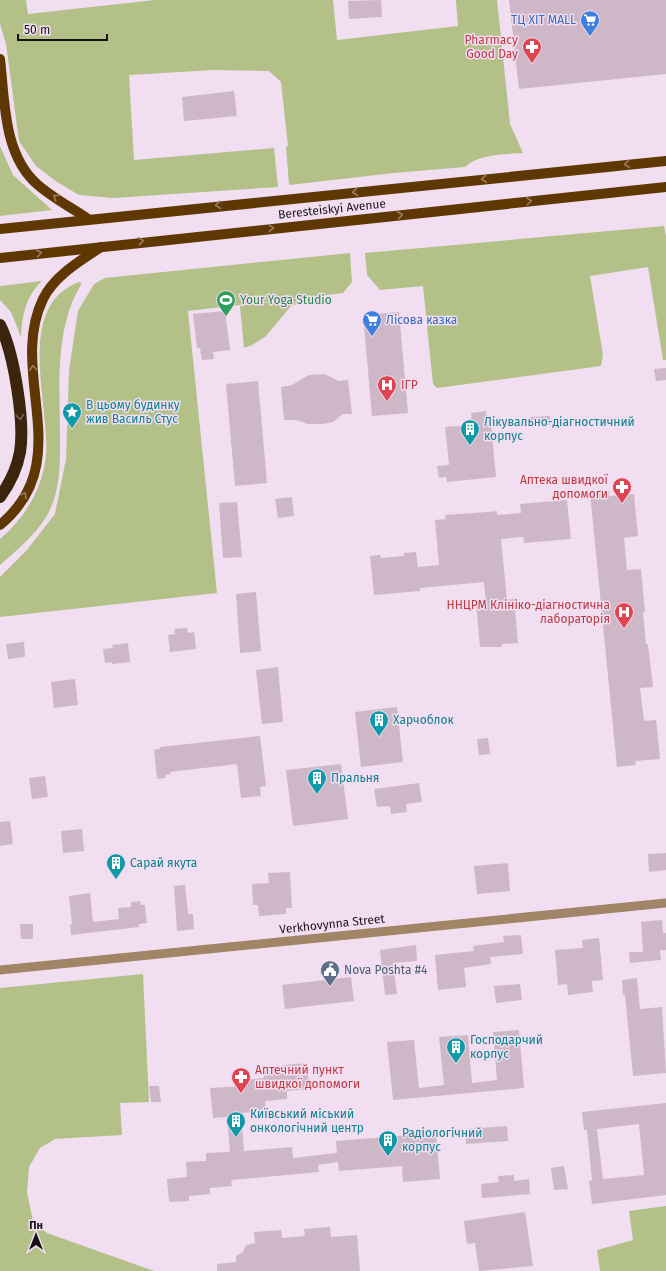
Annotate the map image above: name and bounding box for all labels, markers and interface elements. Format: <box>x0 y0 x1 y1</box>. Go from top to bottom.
supermarket icon: ТЦ ХІТ MALL <box>579 9 601 37</box>
place label: ТЦ ХІТ MALL <box>511 13 576 27</box>
scale bar <box>18 16 107 42</box>
text: 50 m <box>24 23 50 37</box>
place label: Pharmacy Good Day <box>465 33 518 61</box>
pharmacy icon: Pharmacy Good Day <box>521 36 543 64</box>
one-way arrow <box>624 160 630 169</box>
one-way arrow <box>481 174 487 183</box>
one-way arrow <box>352 187 358 196</box>
one-way arrow <box>53 194 60 202</box>
street label: Beresteiskyi Avenue <box>277 196 387 222</box>
one-way arrow <box>526 197 532 206</box>
one-way arrow <box>215 200 221 209</box>
one-way arrow <box>397 210 403 219</box>
one-way arrow <box>268 224 274 233</box>
one-way arrow <box>138 237 144 246</box>
one-way arrow <box>36 249 42 258</box>
sports icon: Your Yoga Studio <box>215 289 237 317</box>
place label: Your Yoga Studio <box>240 293 332 307</box>
supermarket icon: Лісова казка <box>361 309 383 337</box>
place label: Лісова казка <box>386 313 457 327</box>
one-way arrow <box>29 365 38 371</box>
hospital icon: ІГР <box>376 374 398 402</box>
place label: ІГР <box>401 378 418 392</box>
place label: В цьому будинку жив Василь Стус <box>86 398 180 426</box>
place icon: В цьому будинку жив Василь Стус <box>61 401 83 429</box>
one-way arrow <box>15 414 24 420</box>
place label: Лікувально-діагностичний корпус <box>484 415 635 443</box>
building icon: Лікувально-діагностичний корпус <box>459 418 481 446</box>
place label: Аптека швидкої допомоги <box>520 473 609 501</box>
pharmacy icon: Аптека швидкої допомоги <box>611 476 633 504</box>
one-way arrow <box>20 492 27 499</box>
place label: ННЦРМ Клініко-діагностична лабораторія <box>446 598 610 626</box>
hospital icon: ННЦРМ Клініко-діагностична лабораторія <box>613 601 635 629</box>
building icon: Харчоблок <box>368 709 390 737</box>
place label: Харчоблок <box>393 713 454 727</box>
building icon: Пральня <box>306 767 328 795</box>
place label: Пральня <box>331 771 379 785</box>
building icon: Сарай якута <box>105 852 127 880</box>
place label: Сарай якута <box>130 856 197 870</box>
street label: Verkhovynna Street <box>279 911 386 936</box>
public building icon: Nova Poshta #4 <box>319 959 341 987</box>
place label: Nova Poshta #4 <box>344 963 428 977</box>
place label: Господарчий корпус <box>470 1033 543 1061</box>
building icon: Господарчий корпус <box>445 1036 467 1064</box>
place label: Аптечний пункт швидкої допомоги <box>255 1063 360 1091</box>
pharmacy icon: Аптечний пункт швидкої допомоги <box>230 1066 252 1094</box>
place label: Київський міський онкологічний центр <box>250 1107 364 1135</box>
building icon: Київський міський онкологічний центр <box>225 1110 247 1138</box>
place label: Радіологічний корпус <box>402 1126 482 1154</box>
building icon: Радіологічний корпус <box>377 1129 399 1157</box>
north arrow <box>16 1215 56 1255</box>
text: Пн <box>29 1219 43 1232</box>

